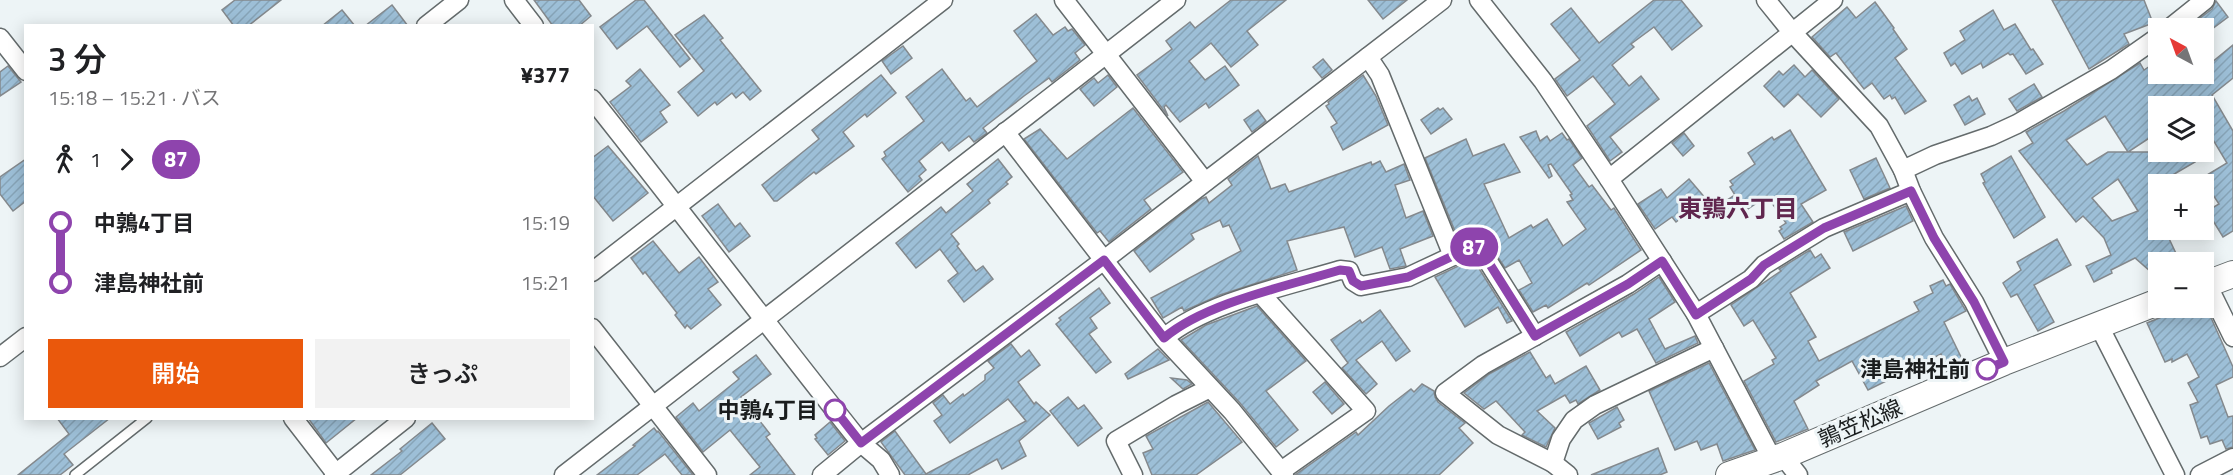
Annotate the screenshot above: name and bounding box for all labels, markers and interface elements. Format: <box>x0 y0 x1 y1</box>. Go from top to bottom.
north arrow <box>2148 18 2214 84</box>
map controls <box>2148 18 2214 318</box>
text: 3 分 <box>48 34 107 84</box>
text: ¥377 <box>521 58 570 92</box>
text: 15:18 – 15:21 · バス <box>48 82 221 113</box>
button: layers <box>2148 96 2214 162</box>
icon: walk <box>48 143 81 176</box>
icon: forward <box>110 143 143 176</box>
text: 87 <box>164 143 188 175</box>
text: 1 <box>90 144 101 175</box>
button: + <box>2148 174 2214 240</box>
district label: 東鶉六丁目 <box>1678 190 1798 226</box>
text: 中鶉4丁目 <box>94 206 194 240</box>
text: 15:19 <box>521 207 570 238</box>
line badge: 87 <box>1447 228 1501 266</box>
text: 87 <box>1462 231 1486 263</box>
button: − <box>2148 252 2214 318</box>
text: 津島神社前 <box>94 266 204 300</box>
text: 15:21 <box>521 267 570 298</box>
button: 開始 <box>48 339 303 408</box>
button: きっぷ <box>315 339 570 408</box>
place label: 津島神社前 <box>1860 352 1970 386</box>
marker: 津島神社前 <box>1976 358 1998 380</box>
street label: 鶉笠松線 <box>1813 390 1907 456</box>
place label: 中鶉4丁目 <box>718 393 818 427</box>
marker: 中鶉4丁目 <box>824 399 846 421</box>

